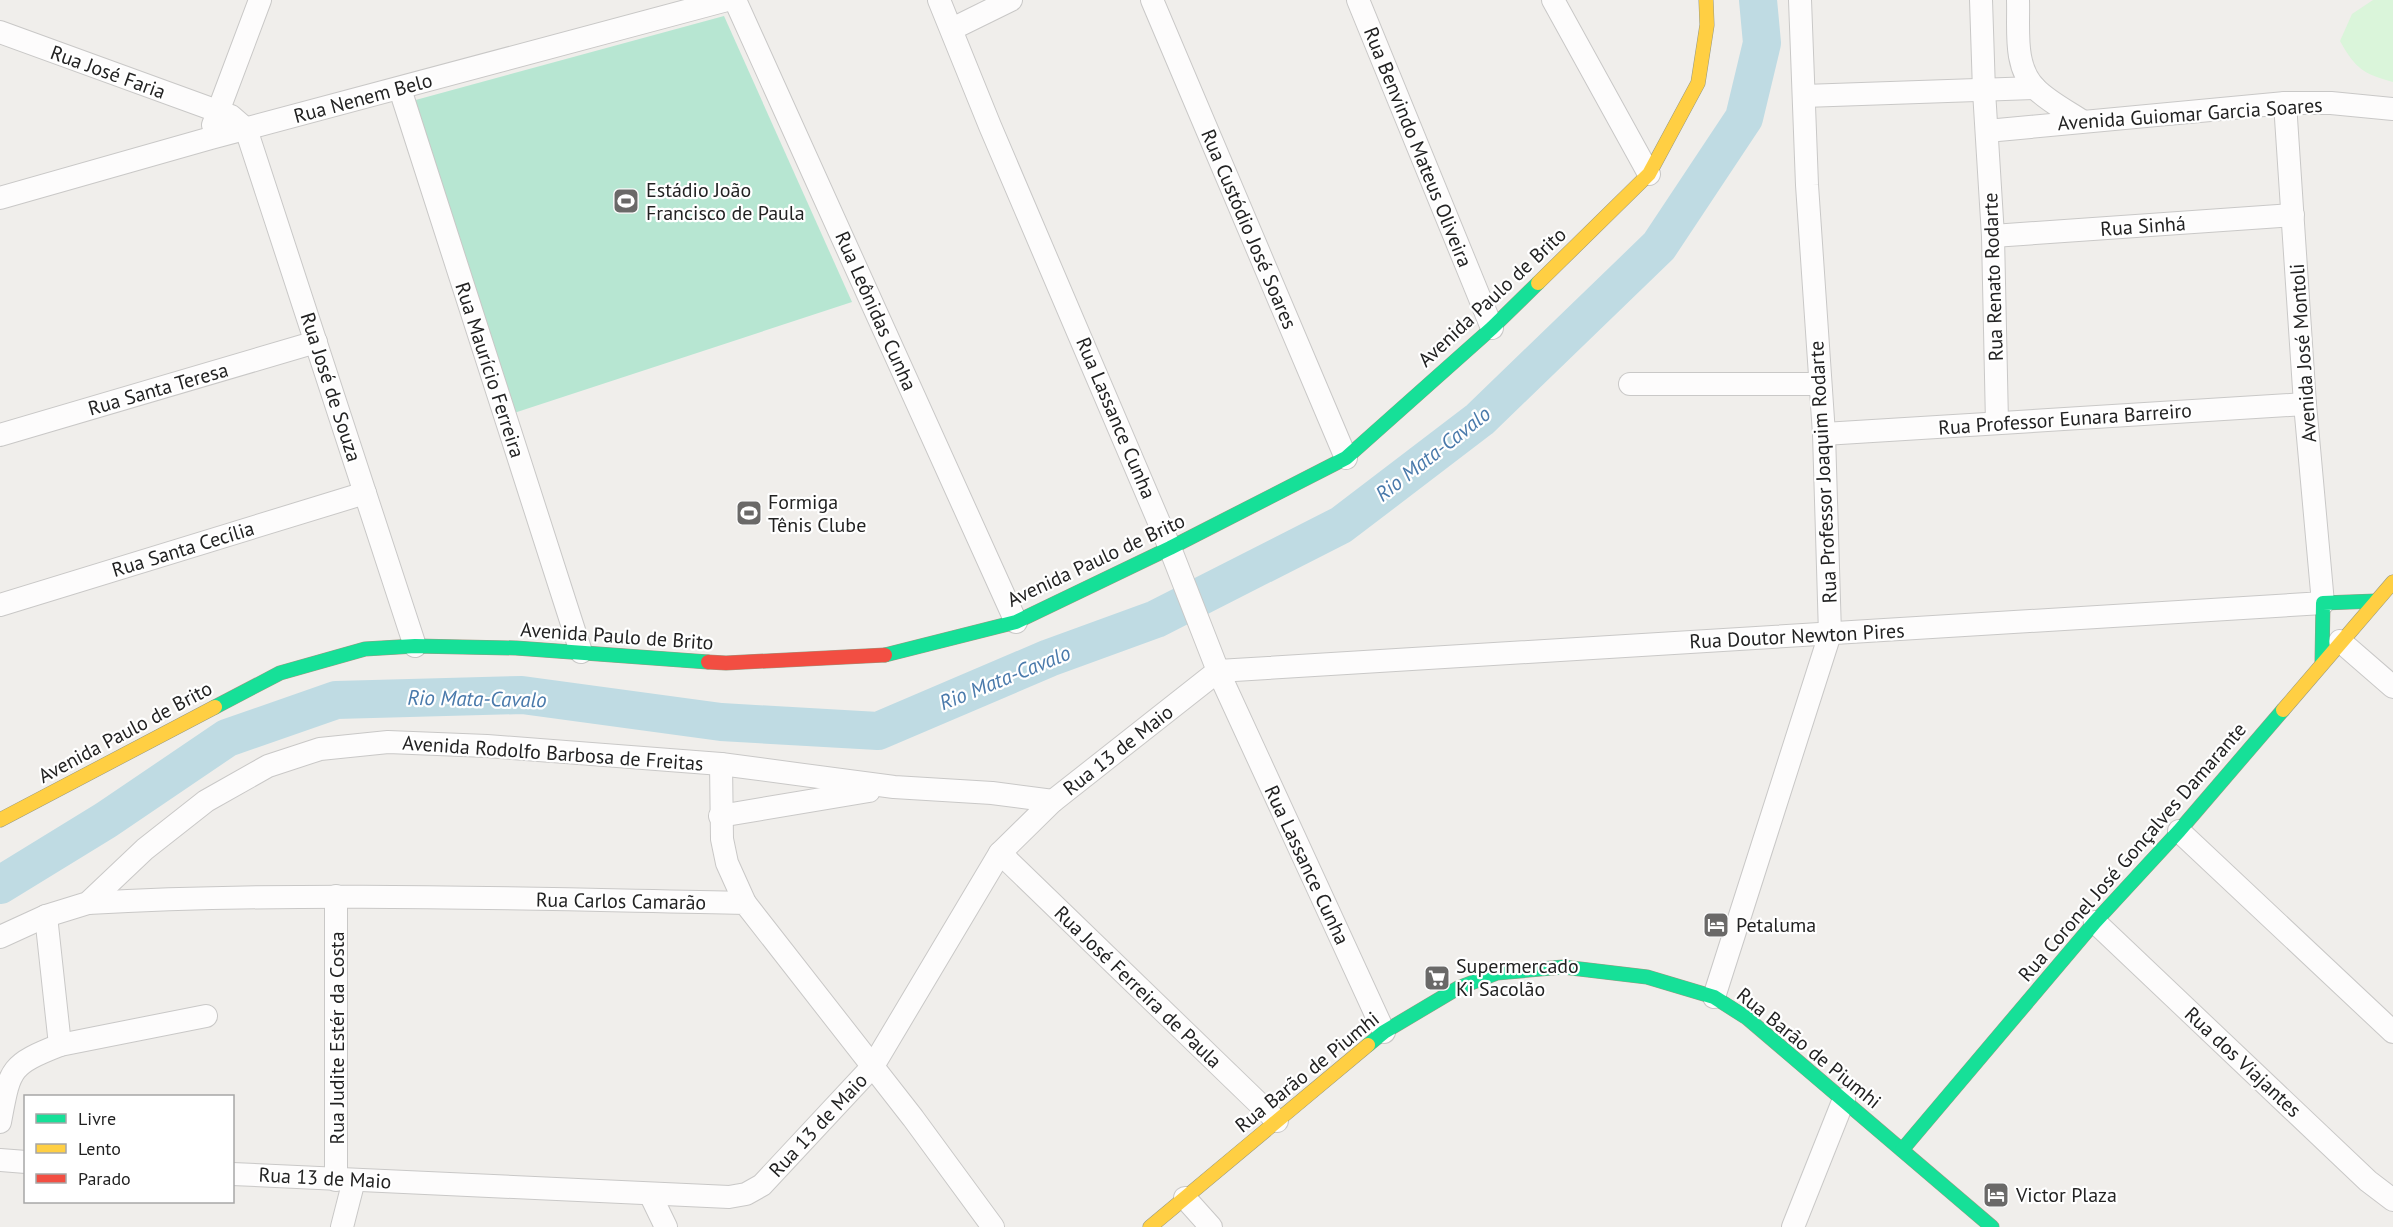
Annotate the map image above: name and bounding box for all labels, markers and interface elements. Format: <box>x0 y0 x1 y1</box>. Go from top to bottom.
street label: Rua Benvindo Mateus Oliveira <box>1358 23 1478 271</box>
street label: Rua José Faria <box>47 39 169 105</box>
street label: Rua Nenem Belo <box>291 67 435 129</box>
street label: Avenida Guiomar Garcia Soares <box>2057 92 2323 136</box>
street label: Rua Custódio José Soares <box>1195 125 1303 333</box>
place label: Estádio João Francisco de Paula <box>646 177 805 226</box>
sports icon: Estádio João Francisco de Paula <box>611 186 641 216</box>
street label: Rua Renato Rodarte <box>1977 192 2009 362</box>
street label: Rua Sinhá <box>2099 210 2187 242</box>
street label: Avenida Paulo de Brito <box>1412 222 1572 372</box>
street label: Rua Leônidas Cunha <box>829 227 923 395</box>
street label: Avenida José Montoli <box>2284 263 2322 443</box>
street label: Rua Maurício Ferreira <box>449 279 531 461</box>
street label: Rua José de Souza <box>295 309 367 465</box>
street label: Rua Lassance Cunha <box>1070 333 1162 503</box>
street label: Rua Professor Joaquim Rodarte <box>1803 340 1843 604</box>
street label: Rua Santa Teresa <box>85 357 231 421</box>
street label: Rua Professor Eunara Barreiro <box>1937 397 2193 441</box>
water label: Rio Mata-Cavalo <box>1369 400 1496 507</box>
place label: Formiga Tênis Clube <box>768 489 866 538</box>
sports icon: Formiga Tênis Clube <box>734 498 764 528</box>
street label: Avenida Paulo de Brito <box>1003 507 1189 613</box>
street label: Rua Santa Cecília <box>109 515 257 583</box>
street label: Avenida Paulo de Brito <box>520 616 714 656</box>
street label: Rua Doutor Newton Pires <box>1689 617 1905 655</box>
water label: Rio Mata-Cavalo <box>935 639 1074 716</box>
street label: Avenida Paulo de Brito <box>34 675 216 789</box>
water label: Rio Mata-Cavalo <box>407 684 547 713</box>
street label: Rua 13 de Maio <box>1058 699 1178 801</box>
street label: Rua Coronel José Gonçalves Damarante <box>2012 717 2252 987</box>
street label: Avenida Rodolfo Barbosa de Freitas <box>402 730 704 776</box>
street label: Rua Lassance Cunha <box>1259 781 1355 949</box>
street label: Rua Carlos Camarão <box>536 887 706 915</box>
street label: Rua José Ferreira de Paula <box>1049 900 1227 1074</box>
hotel icon: Petaluma <box>1701 910 1731 940</box>
place label: Petaluma <box>1736 912 1816 938</box>
street label: Rua Judite Estér da Costa <box>324 931 350 1145</box>
place label: Supermercado Ki Sacolão <box>1456 953 1579 1002</box>
supermarket icon: Supermercado Ki Sacolão <box>1422 963 1452 993</box>
street label: Rua Barão de Piumhi <box>1732 982 1886 1114</box>
street label: Rua dos Viajantes <box>2179 1001 2307 1123</box>
street label: Rua Barão de Piumhi <box>1230 1006 1384 1138</box>
street label: Rua 13 de Maio <box>763 1068 873 1182</box>
legend <box>24 1095 234 1203</box>
text: Livre <box>78 1107 116 1130</box>
text: Lento <box>78 1137 121 1160</box>
street label: Rua 13 de Maio <box>258 1162 392 1194</box>
text: Parado <box>78 1167 131 1190</box>
hotel icon: Victor Plaza <box>1981 1180 2011 1210</box>
place label: Victor Plaza <box>2015 1182 2117 1208</box>

